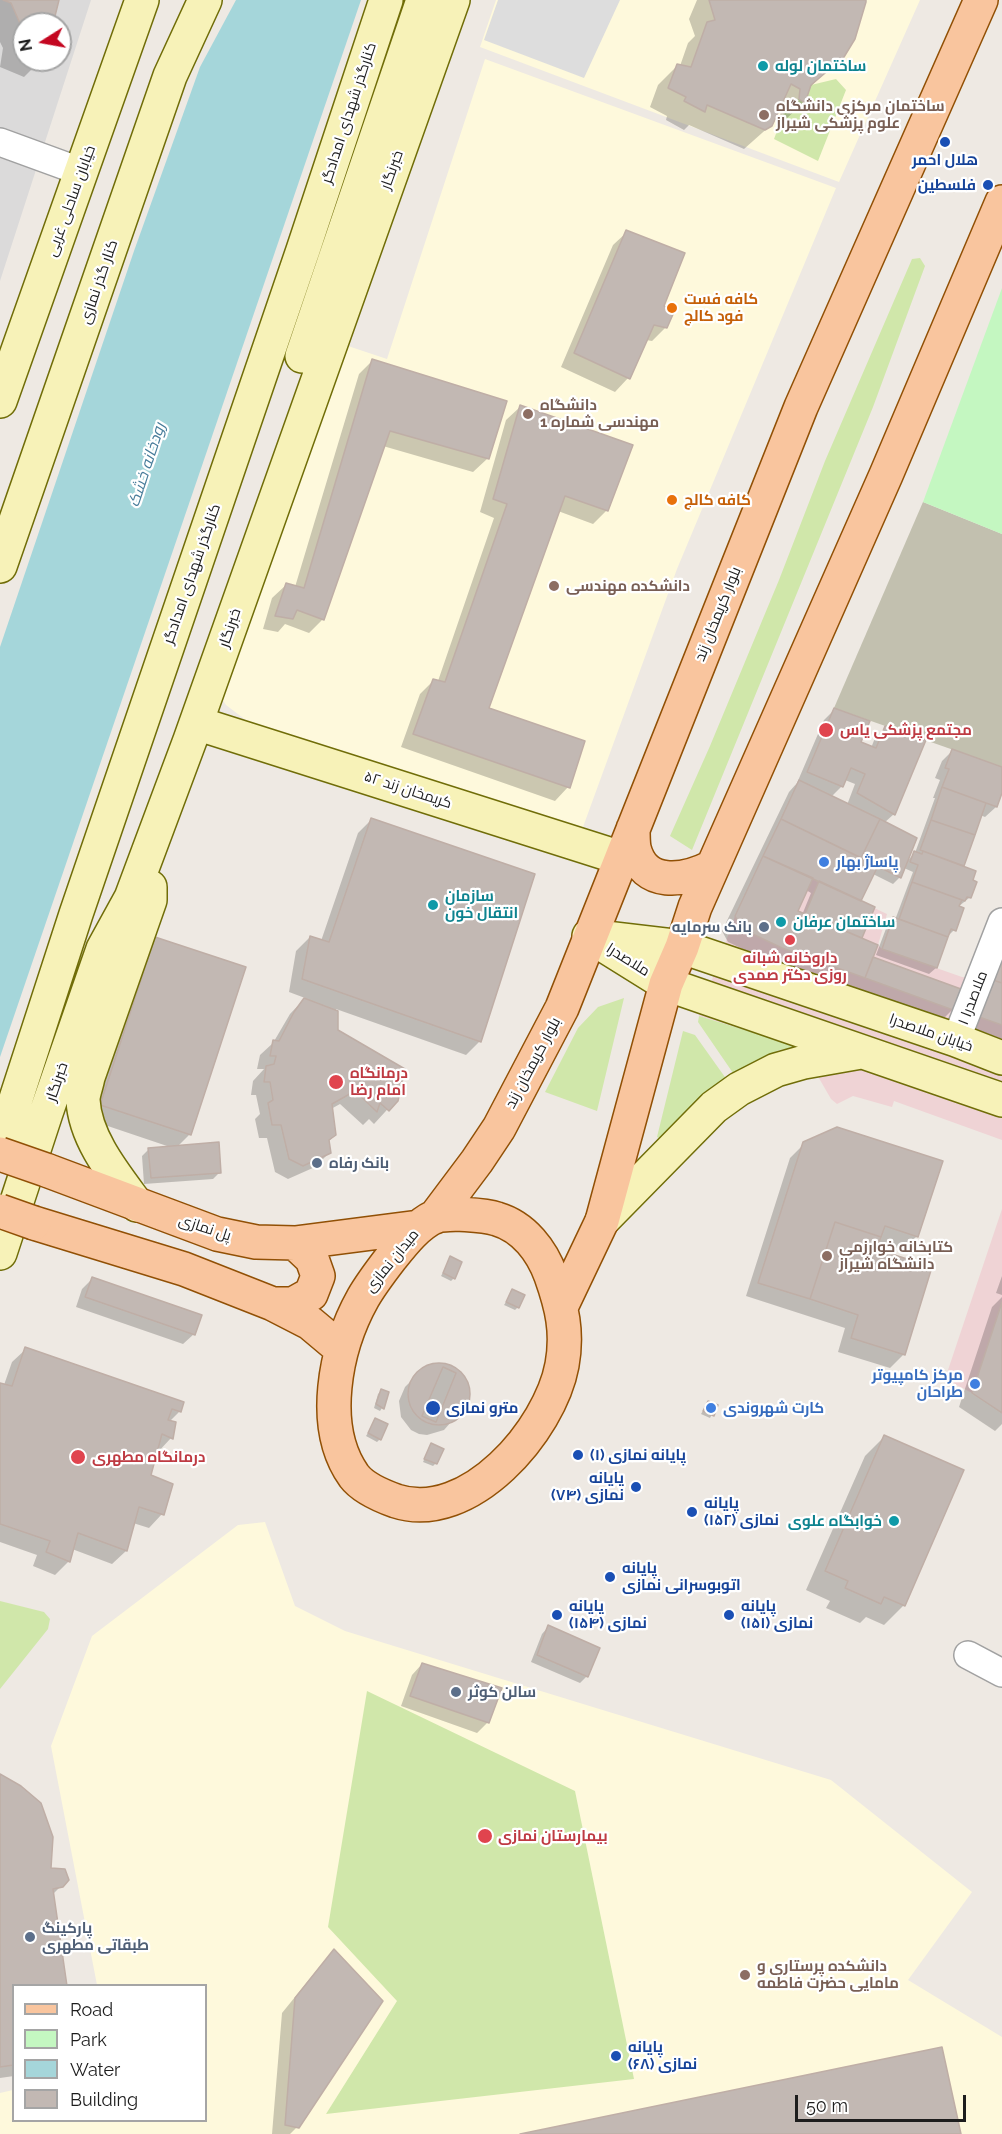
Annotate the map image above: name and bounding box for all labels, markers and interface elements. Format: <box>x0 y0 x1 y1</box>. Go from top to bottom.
north arrow <box>12 12 72 72</box>
text: N <box>15 37 36 53</box>
street label: کنارگذر شهدای امدادگر <box>318 40 380 186</box>
place label: ساختمان لوله <box>775 57 866 75</box>
marker: ساختمان لوله <box>756 59 770 73</box>
place label: ساختمان مرکزی دانشگاه علوم پزشکی شیراز <box>776 97 945 132</box>
marker: ساختمان مرکزی دانشگاه علوم پزشکی شیراز <box>757 108 771 122</box>
marker: هلال احمر <box>938 135 952 149</box>
street label: خیابان ساحلی غربی <box>43 143 99 259</box>
street label: خبرنگار <box>377 148 407 192</box>
place label: هلال احمر <box>912 151 978 169</box>
place label: فلسطین <box>918 176 976 194</box>
marker: فلسطین <box>981 178 995 192</box>
street label: کنار گذر نمازی <box>76 238 122 326</box>
place label: کافه فست فود کالج <box>684 290 758 325</box>
marker: کافه فست فود کالج <box>665 301 679 315</box>
place label: دانشگاه مهندسی شماره 1 <box>540 396 659 431</box>
marker: دانشگاه مهندسی شماره 1 <box>521 407 535 421</box>
water label: رودخانه خشک <box>124 420 170 510</box>
place label: کافه کالج <box>684 491 751 509</box>
marker: کافه کالج <box>665 493 679 507</box>
street label: کنارگذر شهدای امدادگر <box>160 501 224 647</box>
street label: بلوار کریمخان زند <box>691 564 745 664</box>
place label: دانشکده مهندسی <box>566 577 690 595</box>
marker: دانشکده مهندسی <box>547 579 561 593</box>
street label: خبرنگار <box>215 606 245 650</box>
marker: مجتمع پزشکی یاس <box>817 721 835 739</box>
place label: مجتمع پزشکی یاس <box>840 721 972 739</box>
street label: کریمخان زند ۵۲ <box>362 767 454 813</box>
place label: پاساژ بهار <box>836 853 899 871</box>
marker: پاساژ بهار <box>817 855 831 869</box>
place label: سازمان انتقال خون <box>445 887 518 922</box>
marker: سازمان انتقال خون <box>426 898 440 912</box>
place label: ساختمان عرفان <box>793 913 895 931</box>
marker: ساختمان عرفان <box>774 915 788 929</box>
place label: بانک سرمایه <box>672 918 752 936</box>
marker: بانک سرمایه <box>757 920 771 934</box>
marker: داروخانه شبانه روزی دکتر صمدی <box>783 933 797 947</box>
street label: ملاصدرا <box>603 940 653 980</box>
place label: داروخانه شبانه روزی دکتر صمدی <box>733 949 847 984</box>
street label: ۱ ملاصدرا <box>954 968 992 1028</box>
street label: خیابان ملاصدرا <box>887 1010 975 1056</box>
street label: بلوار کریمخان زند <box>501 1014 565 1112</box>
street label: خبرنگار <box>42 1060 72 1104</box>
place label: درمانگاه امام رضا <box>350 1064 408 1099</box>
marker: درمانگاه امام رضا <box>327 1073 345 1091</box>
place label: بانک رفاه <box>329 1154 389 1172</box>
marker: بانک رفاه <box>310 1156 324 1170</box>
street label: پل نمازی <box>176 1211 234 1245</box>
street label: میدان نمازی <box>361 1226 423 1296</box>
place label: کتابخانه خوارزمی دانشگاه شیراز <box>839 1238 953 1273</box>
marker: کتابخانه خوارزمی دانشگاه شیراز <box>820 1249 834 1263</box>
place label: مرکز کامپیوتر طراحان <box>872 1366 963 1401</box>
marker: مرکز کامپیوتر طراحان <box>968 1377 982 1391</box>
marker: مترو نمازی <box>424 1399 442 1417</box>
place label: مترو نمازی <box>446 1399 518 1417</box>
place label: کارت شهروندی <box>723 1399 824 1417</box>
marker: کارت شهروندی <box>704 1401 718 1415</box>
place label: پایانه نمازی (۱) <box>590 1446 686 1464</box>
marker: درمانگاه مطهری <box>69 1448 87 1466</box>
place label: درمانگاه مطهری <box>92 1448 205 1466</box>
marker: پایانه نمازی (۱) <box>571 1448 585 1462</box>
place label: پایانه نمازی (۷۴) <box>551 1469 624 1504</box>
marker: پایانه نمازی (۷۴) <box>629 1480 643 1494</box>
place label: پایانه نمازی (۱۵۲) <box>704 1494 779 1529</box>
marker: پایانه نمازی (۱۵۲) <box>685 1505 699 1519</box>
place label: خوابگاه علوی <box>788 1512 882 1530</box>
marker: خوابگاه علوی <box>887 1514 901 1528</box>
place label: پایانه اتوبوسرانی نمازی <box>622 1559 741 1594</box>
marker: پایانه اتوبوسرانی نمازی <box>603 1570 617 1584</box>
place label: پایانه نمازی (۱۵۴) <box>569 1597 647 1632</box>
place label: پایانه نمازی (۱۵۱) <box>741 1597 813 1632</box>
marker: پایانه نمازی (۱۵۴) <box>550 1608 564 1622</box>
marker: پایانه نمازی (۱۵۱) <box>722 1608 736 1622</box>
place label: سالن کوثر <box>468 1683 536 1701</box>
marker: سالن کوثر <box>449 1685 463 1699</box>
marker: بیمارستان نمازی <box>476 1827 494 1845</box>
place label: بیمارستان نمازی <box>498 1827 608 1845</box>
place label: پارکینگ طبقاتی مطهری <box>42 1919 149 1954</box>
marker: پارکینگ طبقاتی مطهری <box>23 1930 37 1944</box>
place label: دانشکده پرستاری و مامایی حضرت فاطمه <box>757 1957 899 1992</box>
marker: دانشکده پرستاری و مامایی حضرت فاطمه <box>738 1968 752 1982</box>
legend <box>12 1984 207 2122</box>
text: Road <box>70 1999 113 2020</box>
text: Park <box>70 2029 107 2050</box>
place label: پایانه نمازی (۶۸) <box>628 2038 697 2073</box>
marker: پایانه نمازی (۶۸) <box>609 2049 623 2063</box>
text: Water <box>70 2059 120 2080</box>
scale bar <box>798 2083 969 2121</box>
text: Building <box>70 2089 138 2110</box>
text: 50 m <box>806 2095 848 2116</box>

